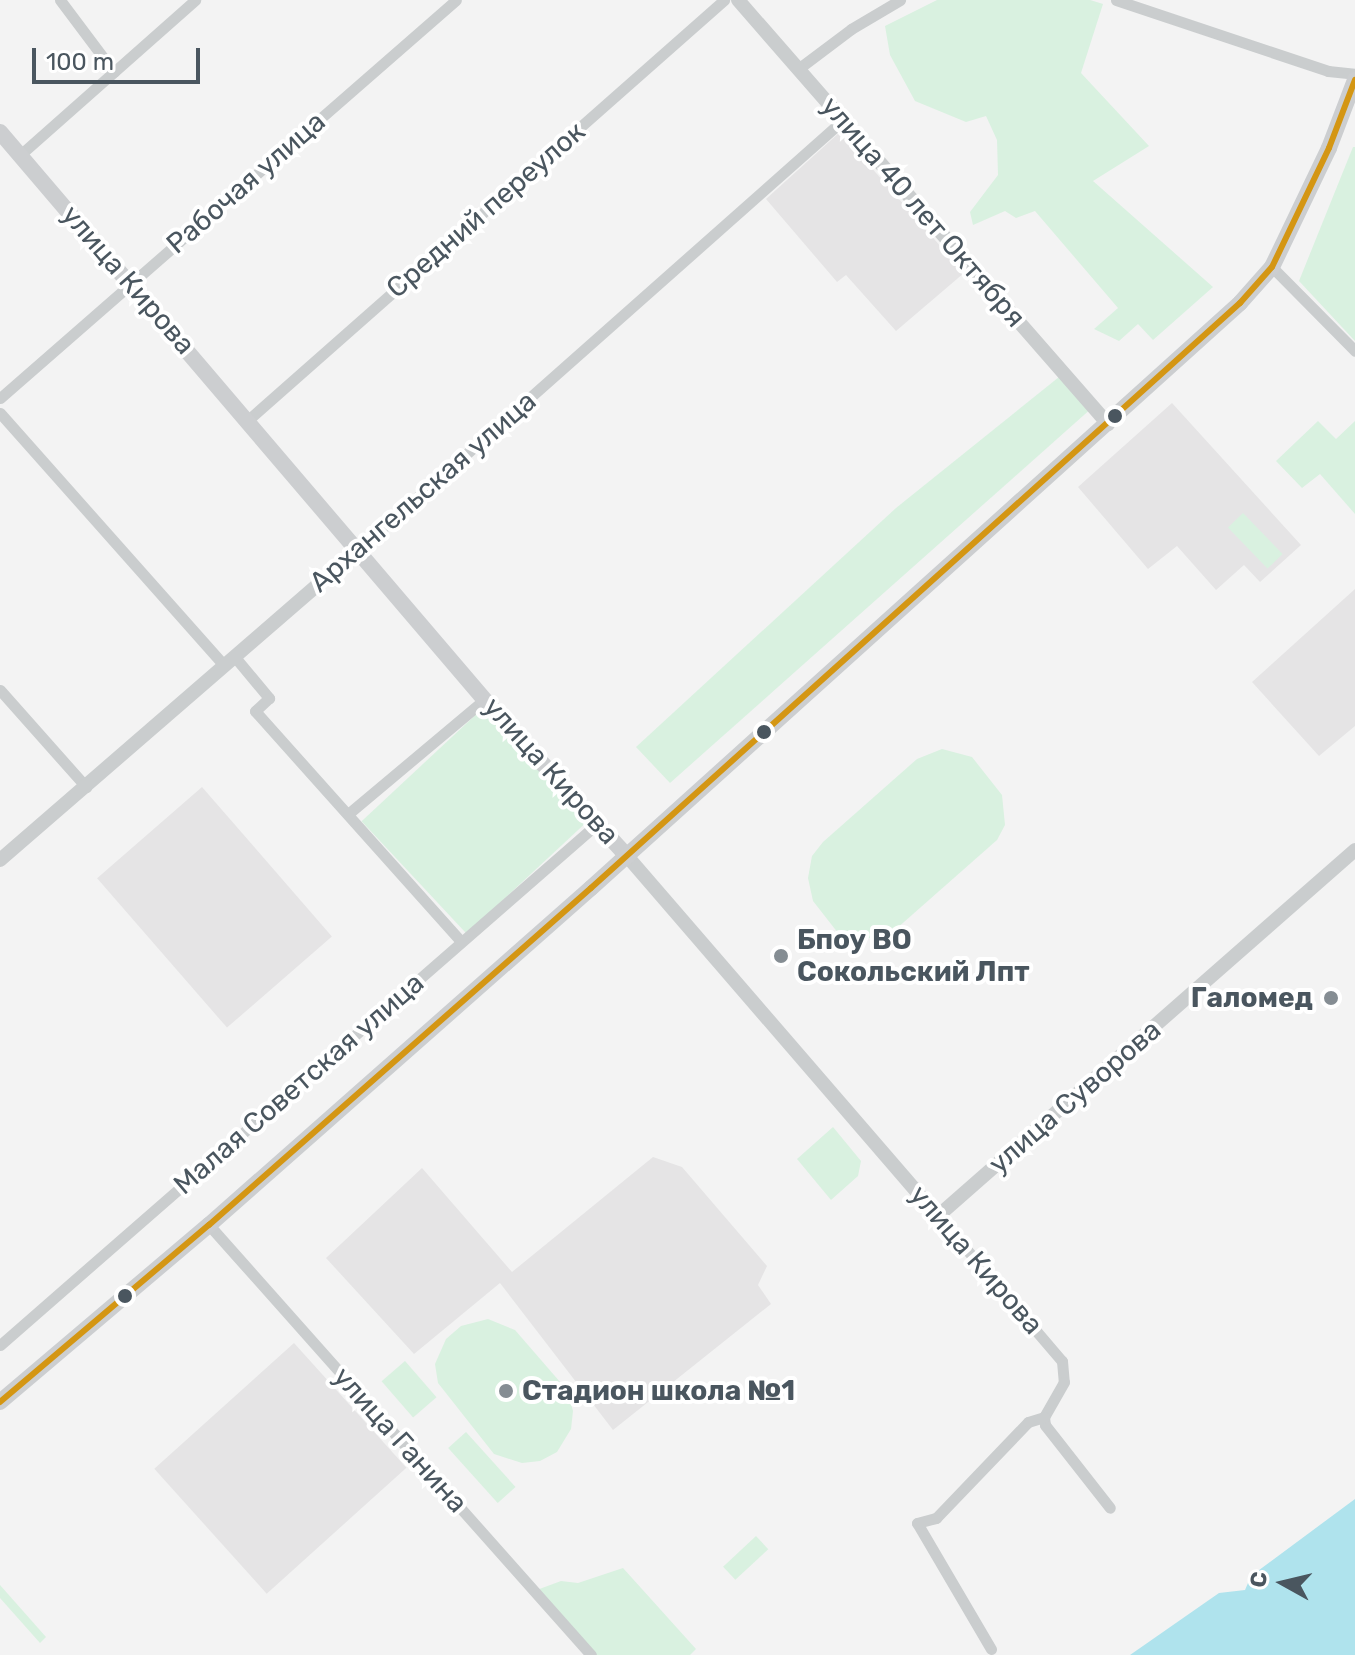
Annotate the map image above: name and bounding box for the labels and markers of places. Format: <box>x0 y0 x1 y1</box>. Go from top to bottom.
unlabelled marker <box>1107 408 1123 424</box>
unlabelled marker <box>756 724 772 740</box>
place label: Бпоу ВО Сокольский Лпт <box>797 923 1030 989</box>
marker: Бпоу ВО Сокольский Лпт <box>772 947 790 965</box>
place label: Галомед <box>1191 981 1313 1015</box>
marker: Галомед <box>1320 987 1342 1009</box>
unlabelled marker <box>117 1288 133 1304</box>
place label: Стадион школа №1 <box>522 1374 795 1408</box>
marker: Стадион школа №1 <box>497 1382 515 1400</box>

